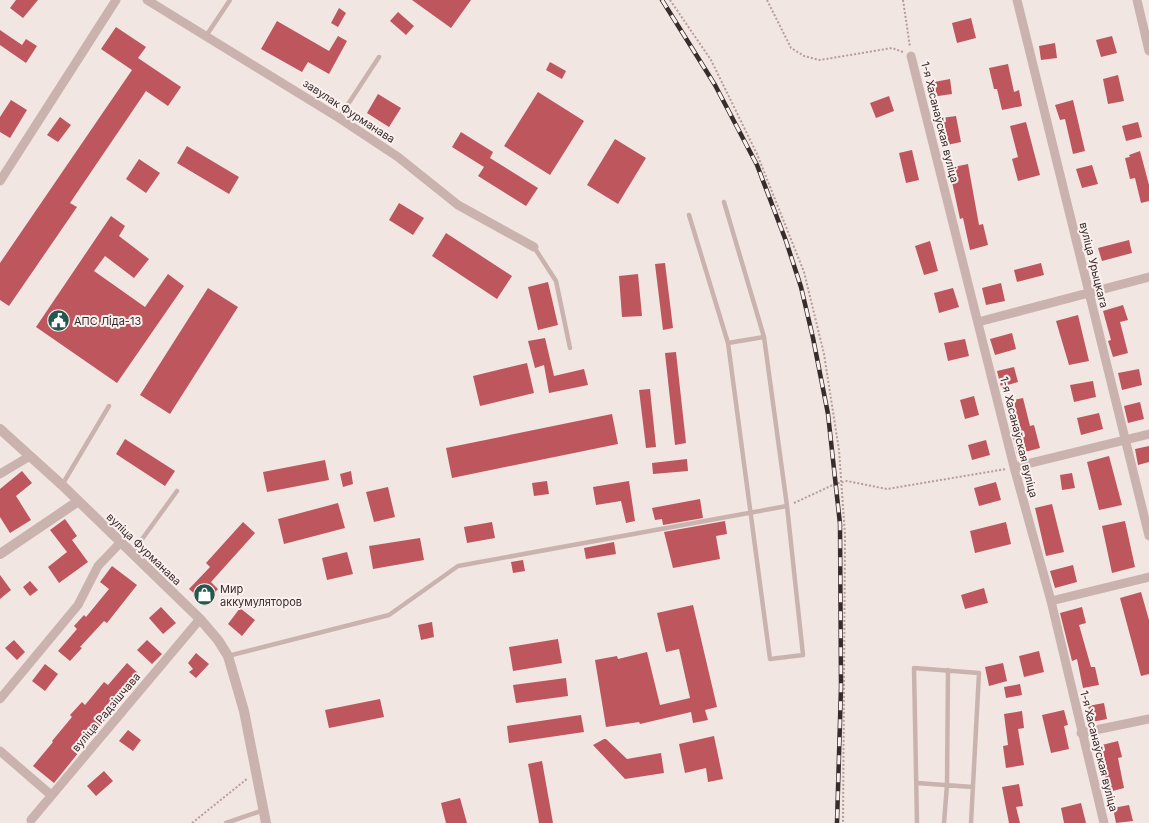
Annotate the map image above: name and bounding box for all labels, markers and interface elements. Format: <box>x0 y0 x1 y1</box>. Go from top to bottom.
street label: 1-я Хасанаўская вуліца <box>918 60 962 184</box>
street label: завулак Фурманава <box>300 76 398 146</box>
street label: вуліца Урыцкага <box>1077 221 1111 309</box>
public building icon: АПС Ліда-13 <box>46 308 72 334</box>
place label: АПС Ліда-13 <box>74 314 141 328</box>
street label: 1-я Хасанаўская вуліца <box>997 375 1041 499</box>
street label: вуліца Фурманава <box>104 510 184 588</box>
shop icon: Мир аккумуляторов <box>191 582 217 608</box>
place label: Мир аккумуляторов <box>220 582 302 609</box>
street label: вуліца Радзішчава <box>69 670 143 754</box>
street label: 1-я Хасанаўская вуліца <box>1077 689 1121 813</box>

